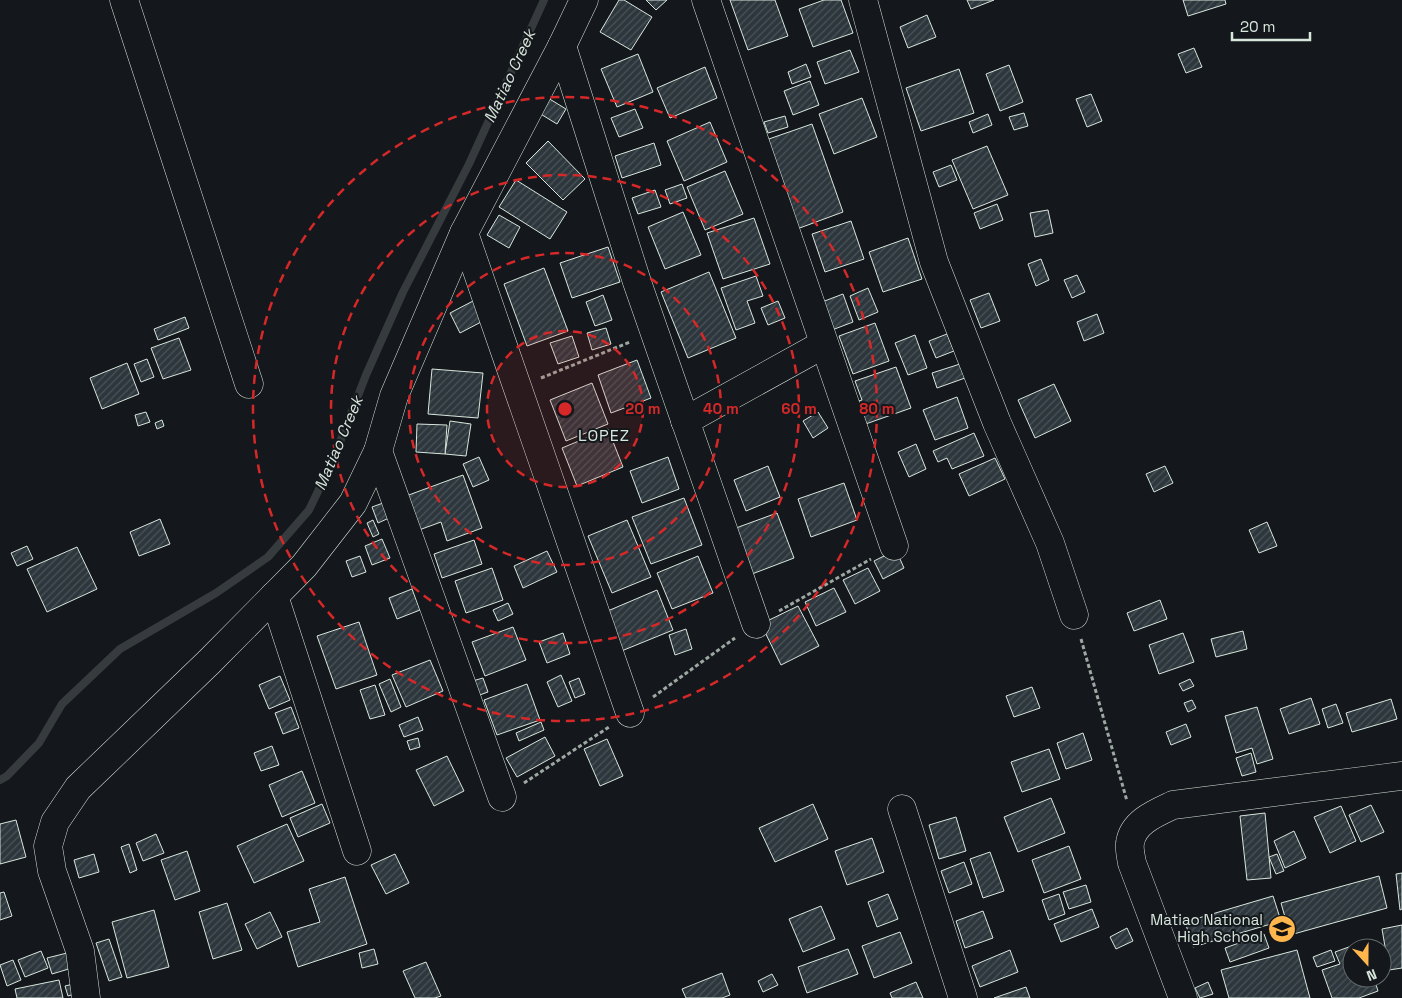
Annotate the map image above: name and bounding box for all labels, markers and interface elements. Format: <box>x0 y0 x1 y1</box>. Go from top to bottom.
scale bar <box>1232 10 1310 42</box>
text: 20 m <box>1240 17 1275 36</box>
water label: Matiao Creek <box>479 24 541 126</box>
water label: Matiao Creek <box>309 391 369 493</box>
text: 20 m <box>625 399 661 418</box>
text: 40 m <box>703 399 739 418</box>
text: 60 m <box>781 399 817 418</box>
text: 80 m <box>859 399 895 418</box>
centre of rings <box>556 400 574 418</box>
district label: LOPEZ <box>578 425 630 446</box>
place label: Matiao National High School <box>1150 910 1263 946</box>
school or university icon: Matiao National High School <box>1267 914 1297 944</box>
north arrow <box>1342 938 1392 988</box>
text: N <box>1364 965 1379 985</box>

